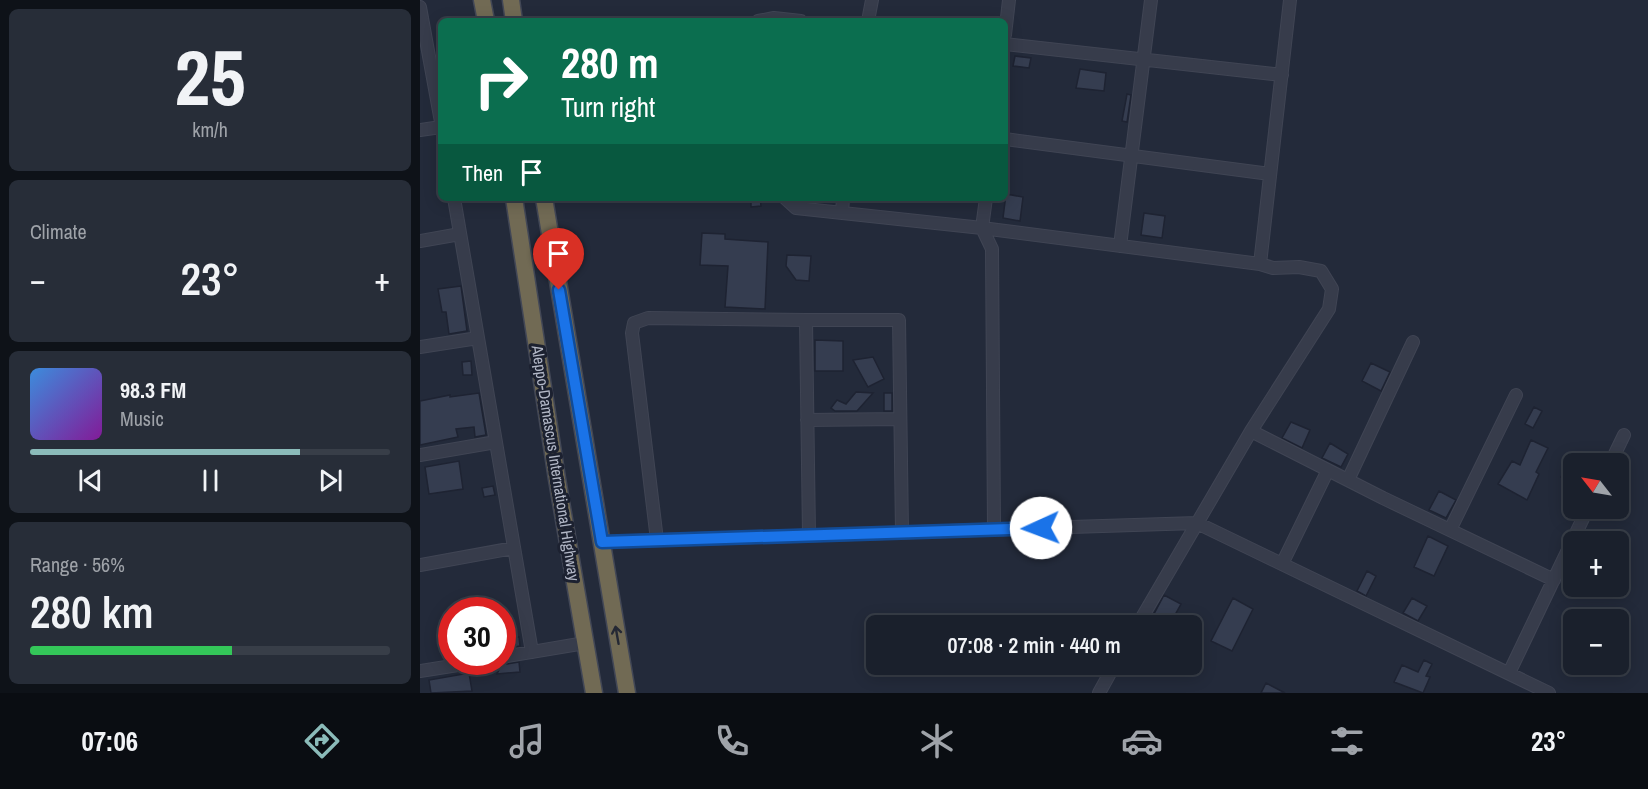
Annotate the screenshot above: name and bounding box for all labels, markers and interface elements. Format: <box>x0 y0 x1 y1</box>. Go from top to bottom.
text: 25 <box>174 24 246 129</box>
text: 280 m <box>561 35 659 91</box>
icon: right <box>462 42 540 120</box>
text: Turn right <box>561 89 655 125</box>
text: km/h <box>192 116 228 143</box>
icon: arrive <box>515 156 548 189</box>
text: Then <box>462 158 503 188</box>
text: Climate <box>30 218 87 245</box>
pin <box>533 228 584 290</box>
icon: arrive <box>542 237 575 270</box>
text: 23° <box>180 248 240 309</box>
text: − <box>30 257 46 301</box>
text: + <box>374 257 390 301</box>
street label: Aleppo-Damascus International Highway <box>526 343 586 583</box>
text: 98.3 FM <box>120 375 186 405</box>
text: Music <box>120 405 164 432</box>
north arrow <box>1563 453 1629 519</box>
map controls <box>1563 453 1629 675</box>
icon: previous <box>74 464 107 497</box>
icon: pause <box>194 464 227 497</box>
icon: next <box>314 464 347 497</box>
position arrow <box>1009 496 1073 560</box>
button: + <box>1563 531 1629 597</box>
text: Range · 56% <box>30 551 125 578</box>
text: 280 km <box>30 581 154 642</box>
speed limit sign: 30 <box>438 597 516 675</box>
button: − <box>1563 609 1629 675</box>
one-way arrow <box>612 626 623 646</box>
text: 07:08 · 2 min · 440 m <box>947 630 1121 660</box>
icon: directions <box>301 720 343 762</box>
icon: music <box>506 720 548 762</box>
icon: phone <box>711 720 753 762</box>
icon: climate <box>916 720 958 762</box>
icon: car <box>1121 720 1163 762</box>
icon: filters <box>1326 720 1368 762</box>
text: 07:06 <box>81 723 138 759</box>
text: 23° <box>1531 723 1566 759</box>

